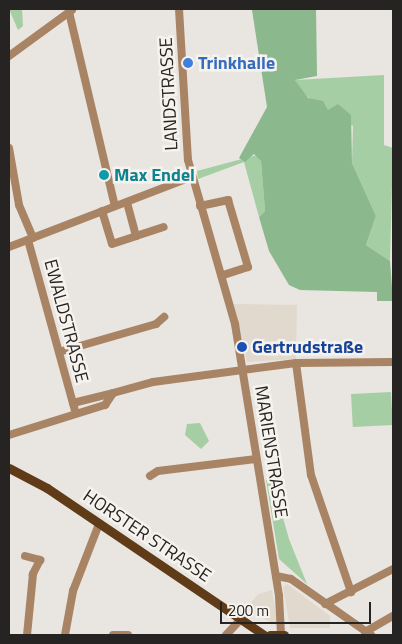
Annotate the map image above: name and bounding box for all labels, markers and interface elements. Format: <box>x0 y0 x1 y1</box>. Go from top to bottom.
street label: LANDSTRASSE <box>155 37 183 151</box>
place label: Trinkhalle <box>198 52 275 74</box>
marker: Trinkhalle <box>182 57 194 69</box>
place label: Max Endel <box>114 164 195 186</box>
marker: Max Endel <box>98 169 110 181</box>
street label: EWALDSTRASSE <box>39 257 93 385</box>
place label: Gertrudstraße <box>252 336 363 358</box>
marker: Gertrudstraße <box>236 341 248 353</box>
street label: MARIENSTRASSE <box>250 384 292 520</box>
street label: HORSTER STRASSE <box>79 485 215 587</box>
scale bar <box>222 592 373 624</box>
text: 200 m <box>228 599 269 622</box>

